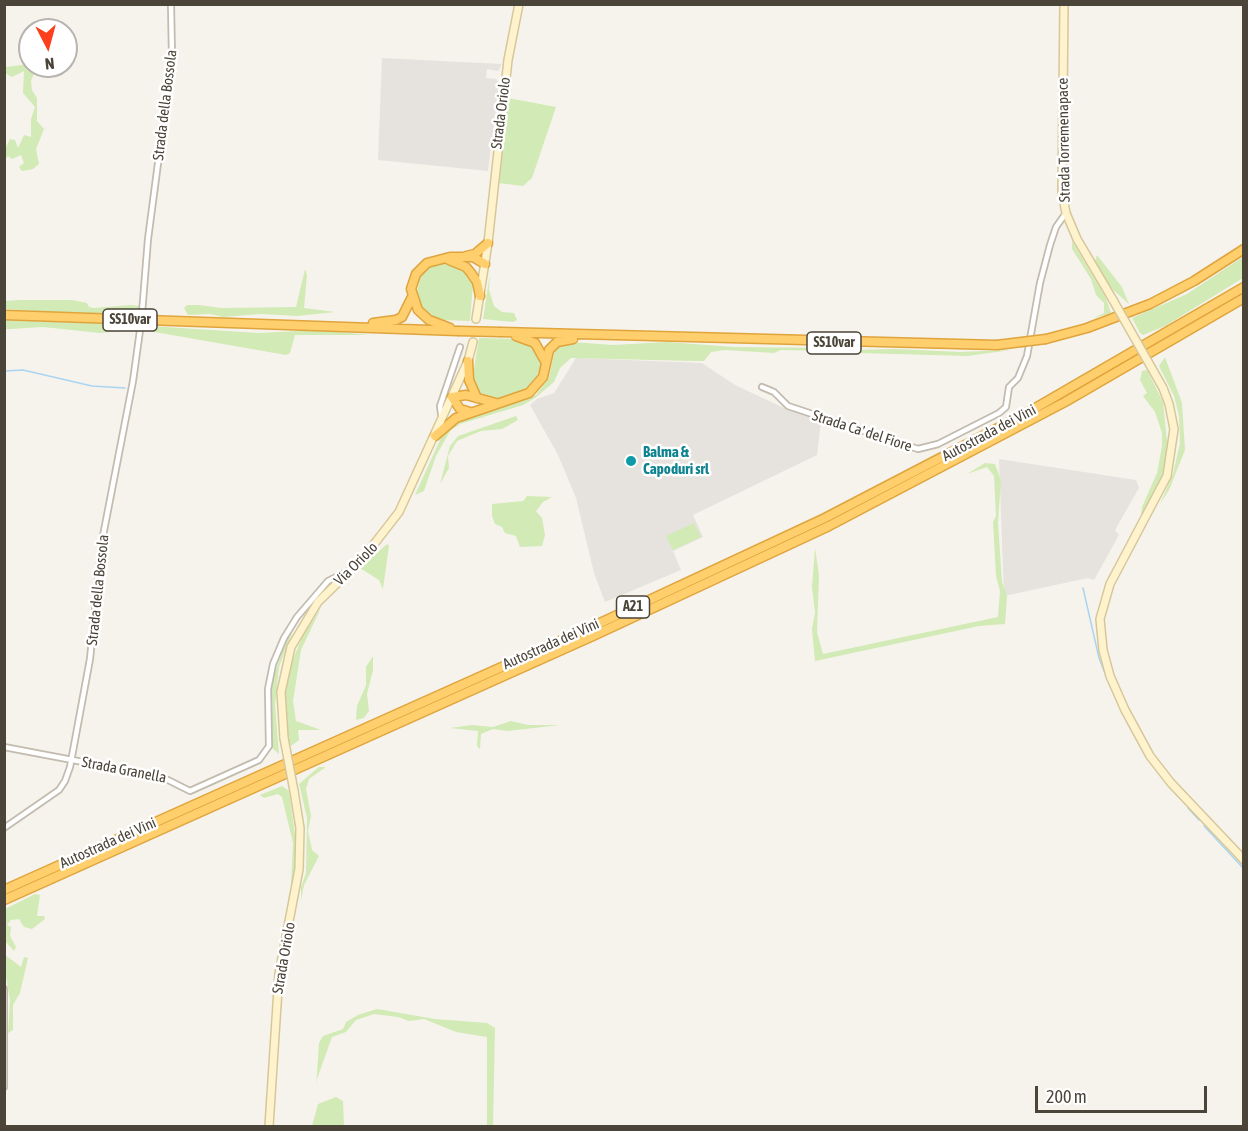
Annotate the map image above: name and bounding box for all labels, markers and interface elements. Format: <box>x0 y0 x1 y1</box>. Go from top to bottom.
north arrow <box>18 18 78 78</box>
street label: Strada della Bossola <box>149 49 181 161</box>
text: N <box>44 54 55 73</box>
street label: Strada Oriolo <box>488 76 514 150</box>
street label: Strada Torremenapace <box>1054 78 1074 202</box>
road number: SS10var <box>103 309 157 331</box>
road number: SS10var <box>807 332 861 354</box>
street label: Autostrada dei Vini <box>939 401 1039 465</box>
street label: Strada Ca' del Fiore <box>810 406 914 456</box>
place label: Balma & Capoduri srl <box>643 443 709 478</box>
marker: Balma & Capoduri srl <box>624 454 638 468</box>
street label: Strada della Bossola <box>83 534 113 646</box>
street label: Via Oriolo <box>330 538 382 590</box>
road number: A21 <box>616 596 650 618</box>
street label: Autostrada dei Vini <box>500 615 602 673</box>
street label: Strada Granella <box>80 753 168 787</box>
street label: Autostrada dei Vini <box>57 814 159 872</box>
street label: Strada Oriolo <box>269 921 299 995</box>
scale bar <box>1038 1074 1210 1112</box>
text: 200 m <box>1046 1086 1087 1107</box>

